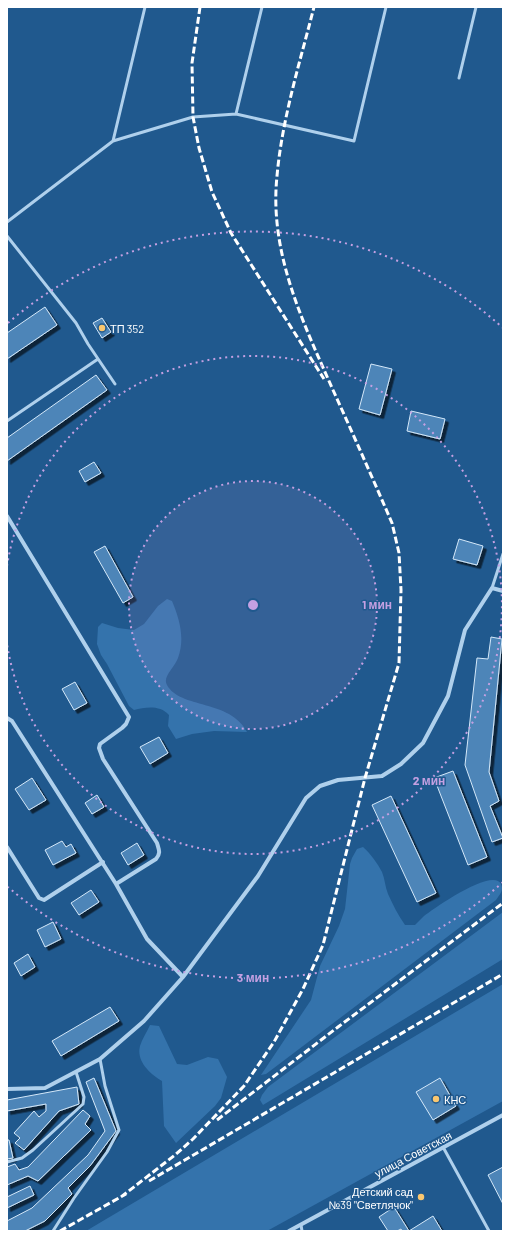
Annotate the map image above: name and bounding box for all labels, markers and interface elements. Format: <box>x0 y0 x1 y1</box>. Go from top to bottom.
place label: ТП 352 <box>110 322 144 335</box>
marker: ТП 352 <box>97 323 107 333</box>
text: 1 мин <box>362 597 392 611</box>
centre of rings <box>246 598 260 612</box>
text: 2 мин <box>413 773 445 787</box>
text: 3 мин <box>237 970 269 984</box>
place label: КНС <box>444 1093 466 1106</box>
marker: КНС <box>431 1094 441 1104</box>
street label: улица Советская <box>372 1128 454 1180</box>
place label: Детский сад №39 "Светлячок" <box>329 1185 414 1211</box>
marker: Детский сад №39 "Светлячок" <box>416 1192 426 1202</box>

